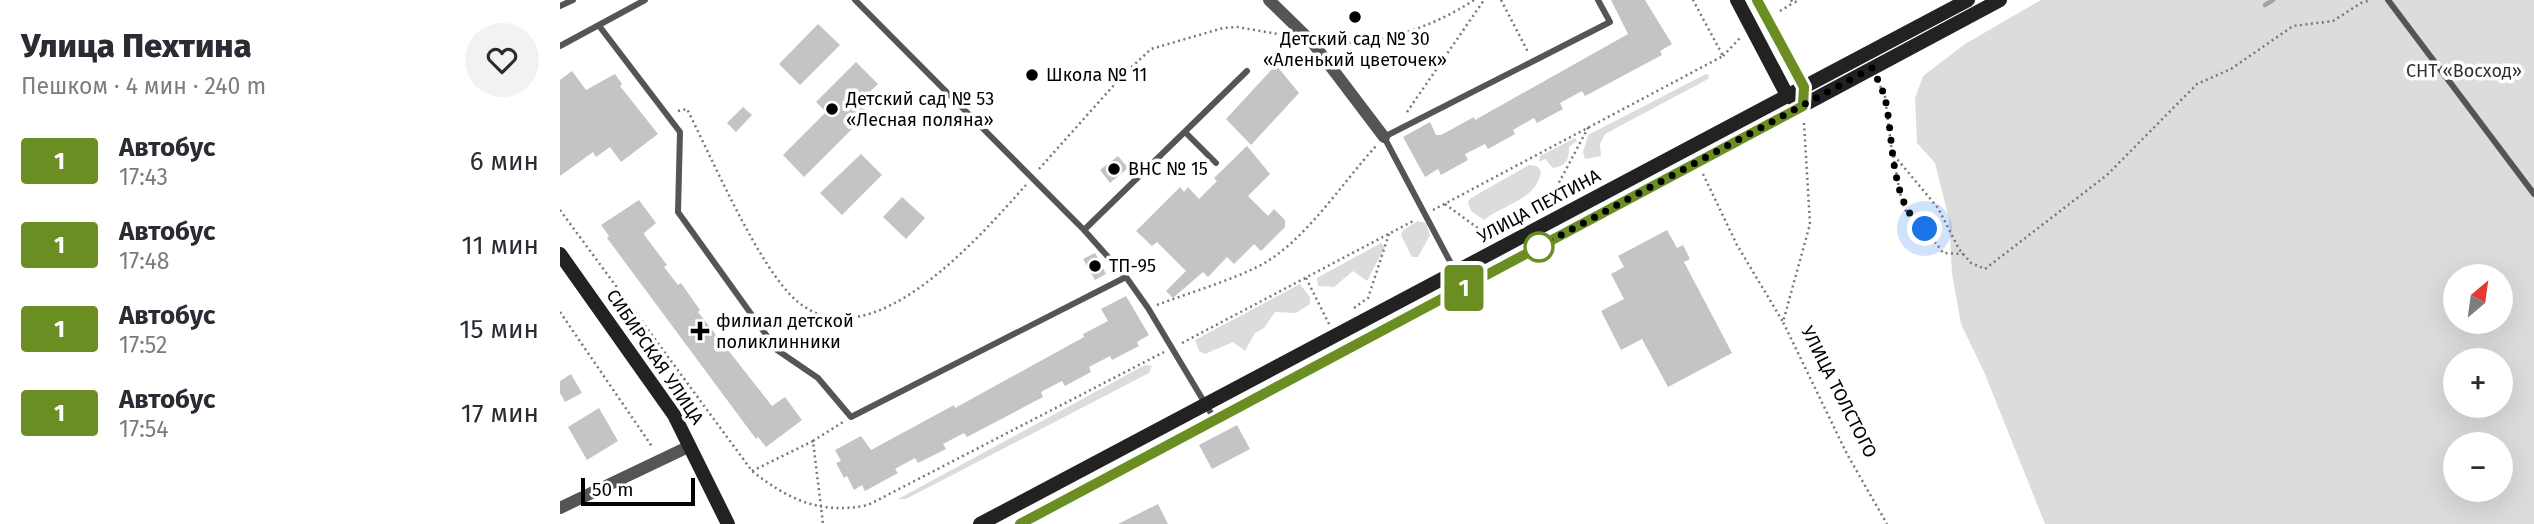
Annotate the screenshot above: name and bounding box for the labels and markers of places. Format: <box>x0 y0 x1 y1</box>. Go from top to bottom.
marker: Детский сад № 30 «Аленький цветочек» <box>1347 9 1363 25</box>
place label: Детский сад № 30 «Аленький цветочек» <box>1263 28 1447 71</box>
place label: Школа № 11 <box>1046 64 1147 86</box>
marker: Школа № 11 <box>1024 67 1040 83</box>
place label: Детский сад № 53 «Лесная поляна» <box>845 88 994 131</box>
marker: Детский сад № 53 «Лесная поляна» <box>824 101 840 117</box>
place label: ВНС № 15 <box>1128 158 1208 180</box>
marker: ВНС № 15 <box>1106 161 1122 177</box>
unlabelled marker <box>1524 232 1554 262</box>
place label: ТП-95 <box>1109 255 1156 277</box>
marker: ТП-95 <box>1087 258 1103 274</box>
place label: филиал детской поликлинники <box>716 310 854 353</box>
marker: филиал детской поликлинники <box>690 321 710 341</box>

